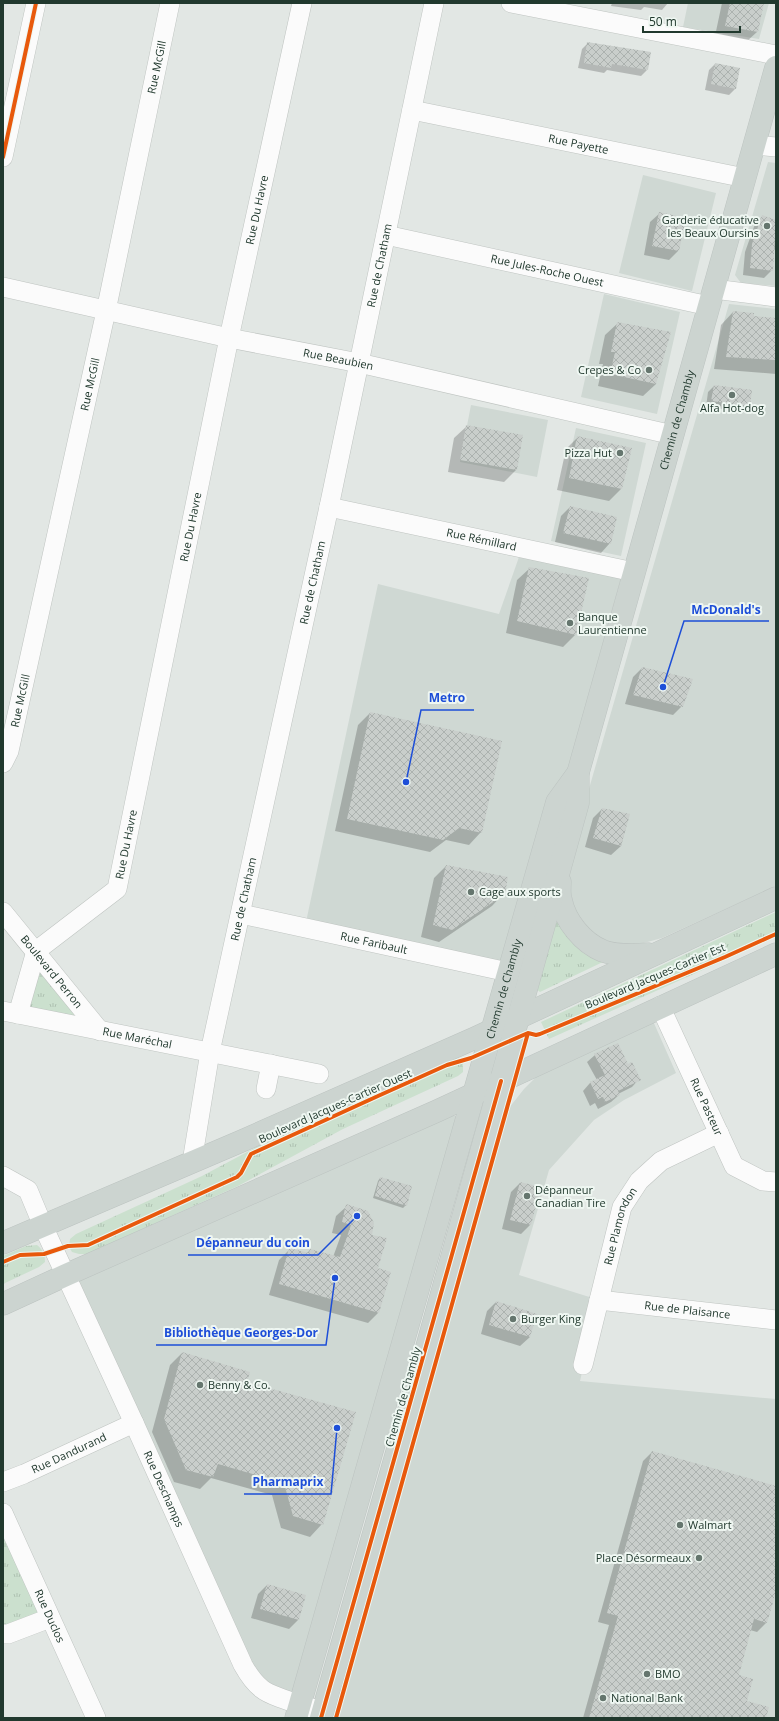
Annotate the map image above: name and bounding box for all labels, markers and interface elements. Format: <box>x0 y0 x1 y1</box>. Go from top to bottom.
scale bar <box>643 8 740 34</box>
text: 50 m <box>649 13 677 30</box>
street label: Rue McGill <box>143 39 169 95</box>
street label: Rue Payette <box>547 130 610 157</box>
street label: Rue Du Havre <box>242 174 271 246</box>
place label: Garderie éducative les Beaux Oursins <box>662 212 759 240</box>
marker: Garderie éducative les Beaux Oursins <box>762 221 772 231</box>
street label: Rue de Chatham <box>363 222 395 309</box>
street label: Rue Jules-Roche Ouest <box>489 250 605 290</box>
street label: Rue Beaubien <box>302 344 375 373</box>
street label: Rue McGill <box>76 356 103 412</box>
place label: Crepes & Co <box>578 362 641 377</box>
marker: Crepes & Co <box>644 365 654 375</box>
street label: Chemin de Chambly <box>655 368 698 472</box>
marker: Alfa Hot-dog <box>727 390 737 400</box>
place label: Alfa Hot-dog <box>700 400 764 415</box>
place label: Pizza Hut <box>565 445 612 460</box>
marker: Pizza Hut <box>615 448 625 458</box>
street label: Rue Du Havre <box>176 491 204 563</box>
street label: Rue Rémillard <box>445 524 518 554</box>
street label: Rue de Chatham <box>296 539 328 626</box>
callout: McDonald's <box>684 597 769 621</box>
text: McDonald's <box>691 601 761 618</box>
place label: Banque Laurentienne <box>578 609 647 637</box>
marker: Banque Laurentienne <box>565 618 575 628</box>
street label: Rue McGill <box>6 672 33 729</box>
callout: Metro <box>421 686 474 710</box>
text: Metro <box>429 689 465 706</box>
street label: Rue Du Havre <box>111 808 140 880</box>
street label: Rue de Chatham <box>226 856 259 942</box>
place label: Cage aux sports <box>479 884 561 899</box>
marker: Cage aux sports <box>466 887 476 897</box>
street label: Rue Faribault <box>339 928 409 957</box>
street label: Boulevard Perron <box>18 932 86 1011</box>
street label: Chemin de Chambly <box>482 937 525 1041</box>
street label: Boulevard Jacques-Cartier Est <box>582 939 727 1012</box>
street label: Rue Maréchal <box>102 1023 173 1052</box>
street label: Boulevard Jacques-Cartier Ouest <box>256 1065 414 1146</box>
street label: Rue Pasteur <box>687 1075 727 1138</box>
place label: Dépanneur Canadian Tire <box>535 1182 606 1210</box>
street label: Rue Plamondon <box>600 1184 640 1267</box>
marker: Dépanneur Canadian Tire <box>522 1191 532 1201</box>
callout: Dépanneur du coin <box>188 1231 318 1255</box>
text: Dépanneur du coin <box>196 1234 310 1251</box>
street label: Rue de Plaisance <box>644 1297 731 1322</box>
place label: Burger King <box>521 1311 581 1326</box>
marker: Burger King <box>508 1314 518 1324</box>
callout: Bibliothèque Georges-Dor <box>156 1321 326 1345</box>
text: Bibliothèque Georges-Dor <box>164 1324 319 1341</box>
street label: Chemin de Chambly <box>381 1345 424 1449</box>
place label: Benny & Co. <box>208 1377 271 1392</box>
marker: Benny & Co. <box>195 1380 205 1390</box>
street label: Rue Dandurand <box>29 1429 109 1477</box>
street label: Rue Deschamps <box>140 1448 188 1529</box>
callout: Pharmaprix <box>244 1470 331 1494</box>
text: Pharmaprix <box>253 1473 323 1490</box>
place label: Walmart <box>688 1517 732 1532</box>
marker: Walmart <box>675 1520 685 1530</box>
place label: Place Désormeaux <box>596 1550 691 1565</box>
marker: Place Désormeaux <box>694 1553 704 1563</box>
street label: Rue Duclos <box>31 1587 69 1645</box>
place label: BMO <box>655 1666 681 1681</box>
marker: BMO <box>642 1669 652 1679</box>
place label: National Bank <box>611 1690 683 1705</box>
marker: National Bank <box>598 1693 608 1703</box>

